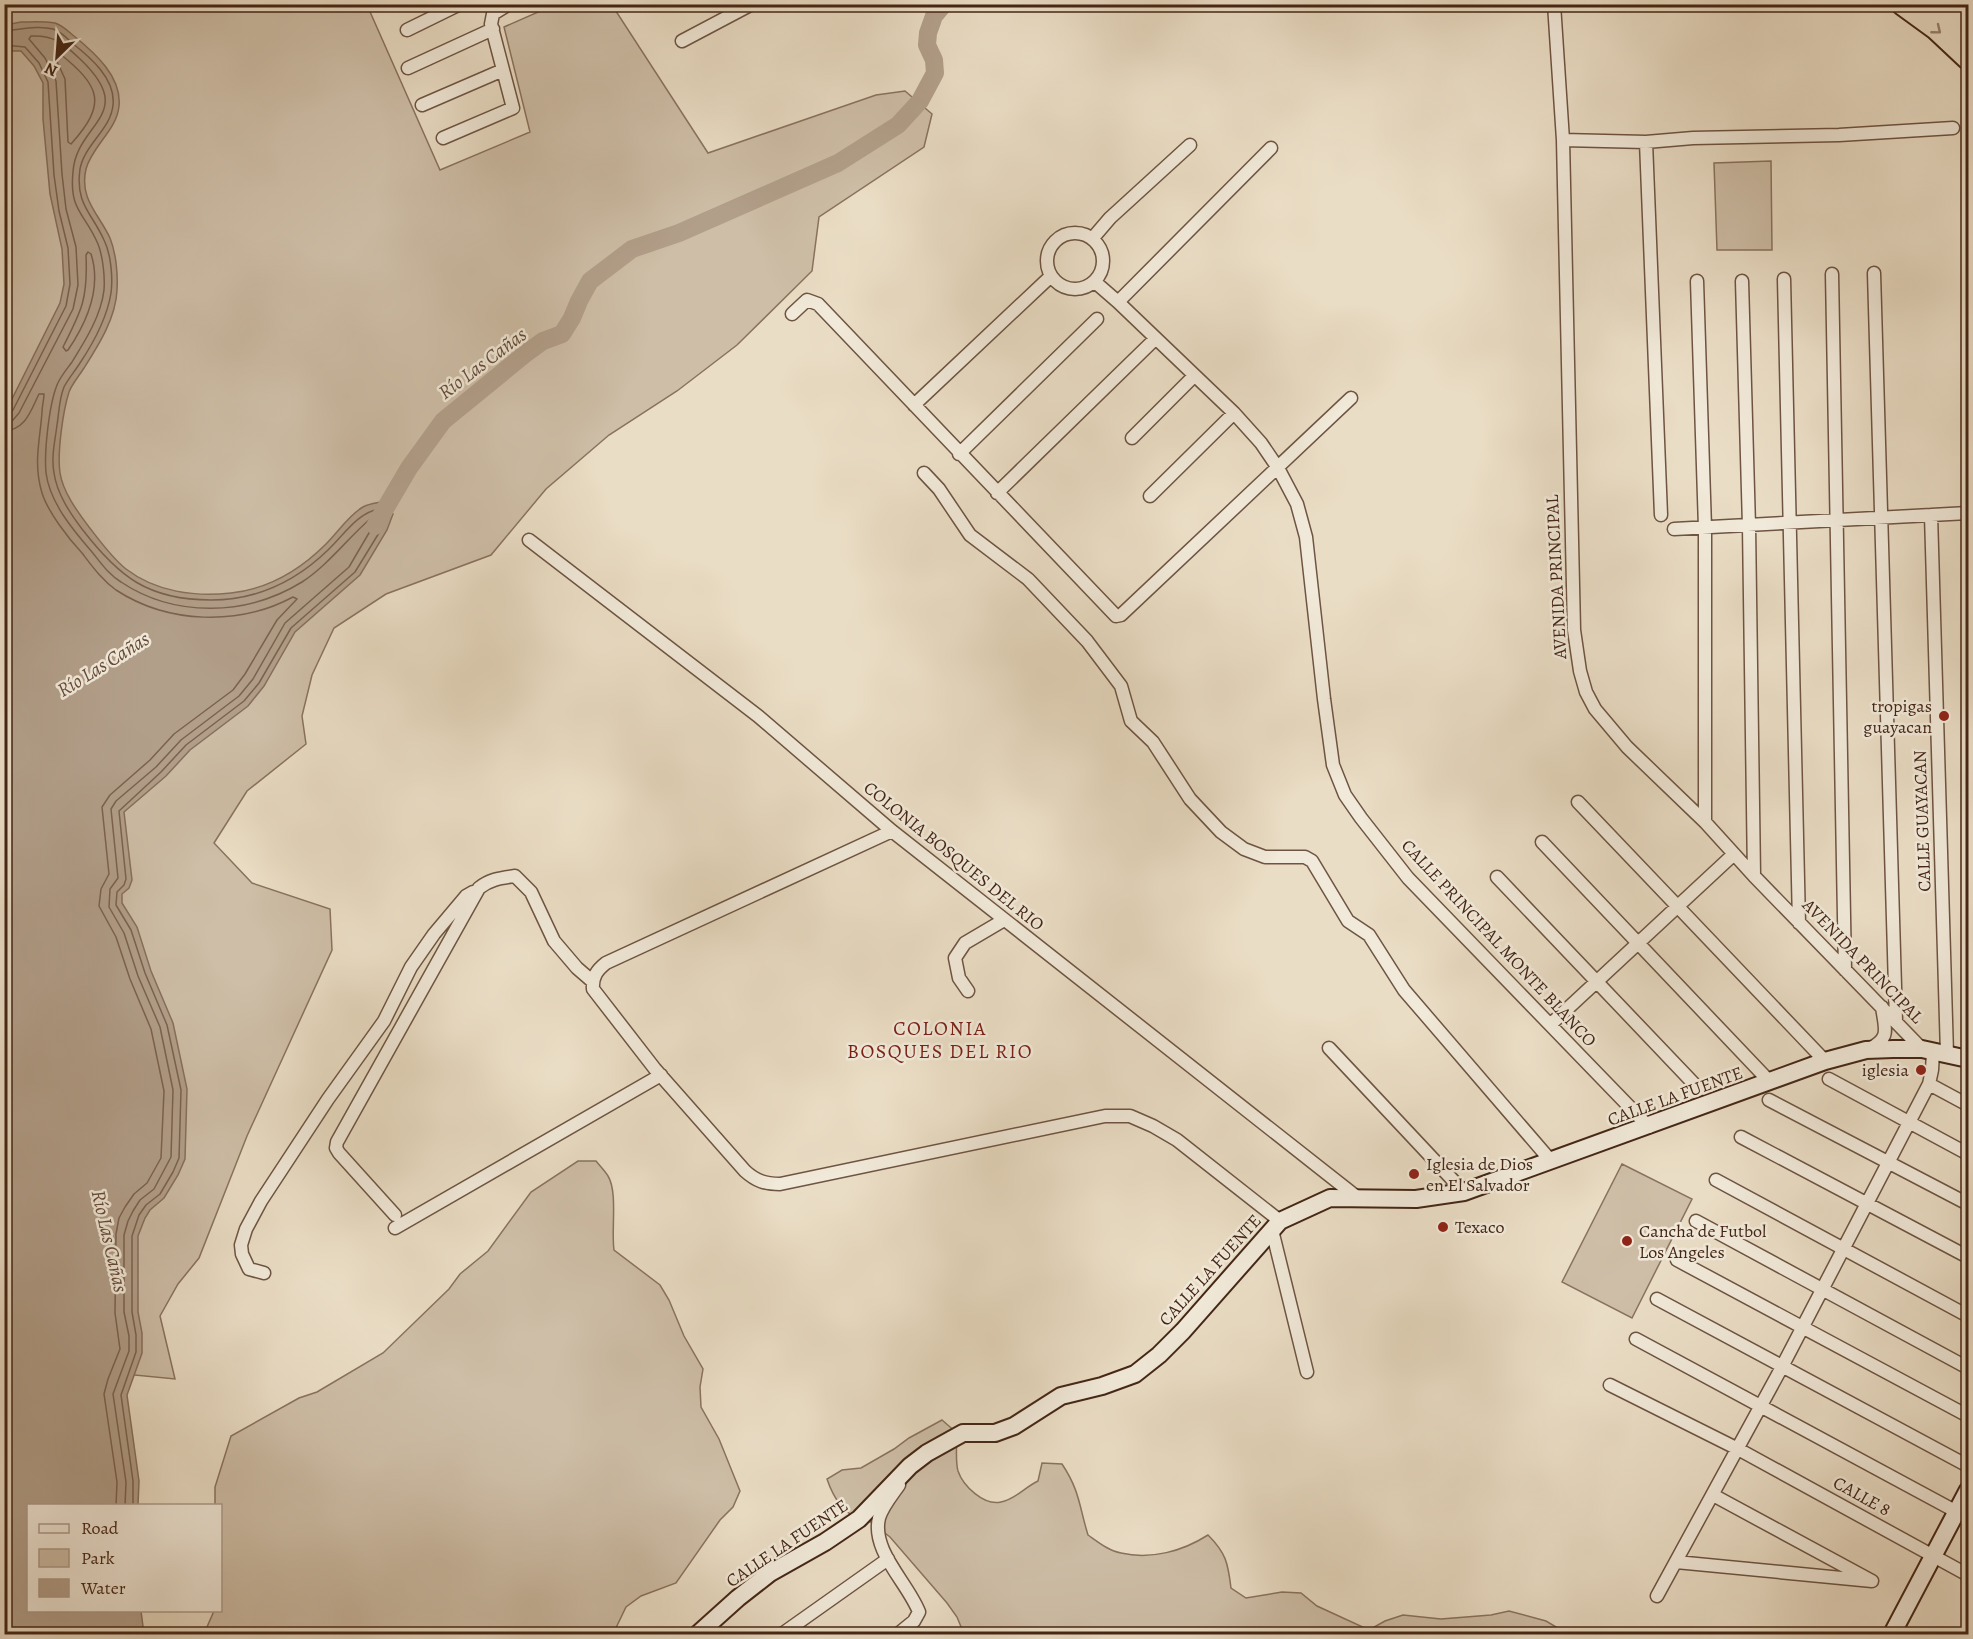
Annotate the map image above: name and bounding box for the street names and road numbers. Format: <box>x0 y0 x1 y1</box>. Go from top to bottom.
street label: AVENIDA PRINCIPAL <box>1540 493 1572 661</box>
street label: CALLE GUAYACAN <box>1908 750 1936 892</box>
street label: COLONIA BOSQUES DEL RIO <box>859 776 1049 936</box>
street label: CALLE PRINCIPAL MONTE BLANCO <box>1396 834 1602 1052</box>
street label: AVENIDA PRINCIPAL <box>1797 893 1929 1029</box>
street label: CALLE LA FUENTE <box>1604 1060 1746 1132</box>
street label: CALLE LA FUENTE <box>1153 1209 1267 1331</box>
street label: CALLE 8 <box>1829 1470 1895 1522</box>
street label: CALLE LA FUENTE <box>721 1493 853 1593</box>

